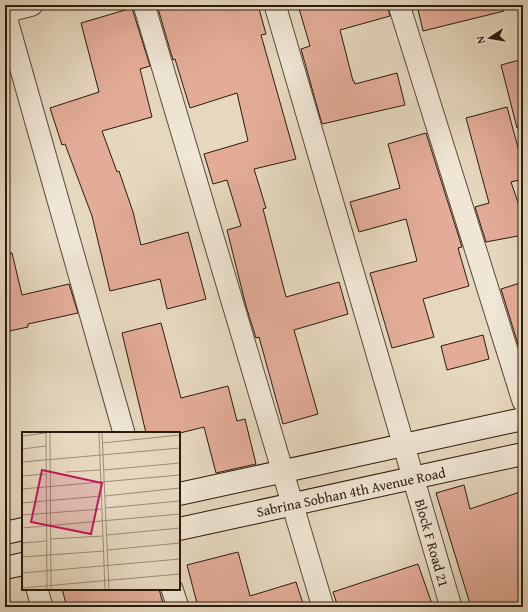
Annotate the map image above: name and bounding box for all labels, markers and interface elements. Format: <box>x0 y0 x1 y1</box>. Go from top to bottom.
north arrow <box>470 18 510 58</box>
text: N <box>471 34 489 45</box>
inset map <box>22 432 180 590</box>
street label: Sabrina Sobhan 4th Avenue Road <box>255 462 448 522</box>
street label: Block F Road 21 <box>410 497 454 589</box>

